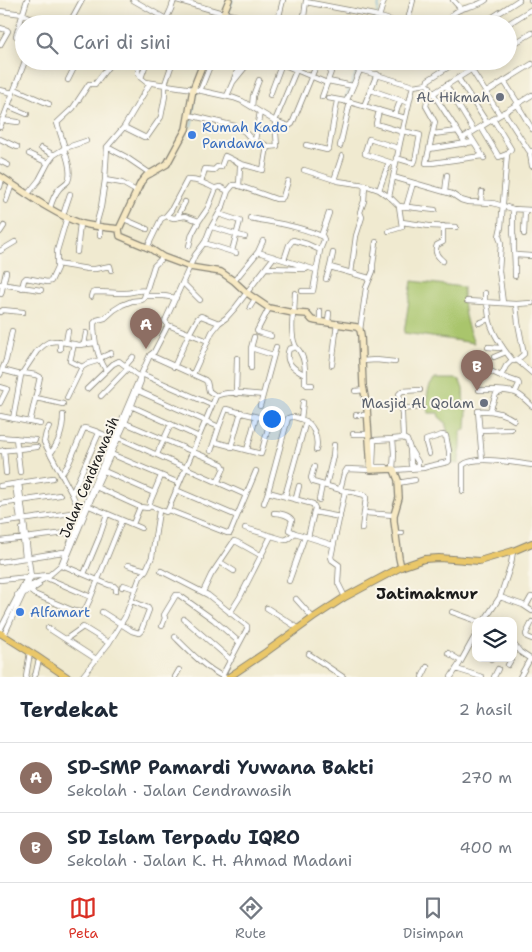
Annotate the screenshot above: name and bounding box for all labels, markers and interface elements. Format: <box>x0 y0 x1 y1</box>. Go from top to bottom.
search box <box>15 15 517 70</box>
icon: search <box>33 29 61 57</box>
text: Cari di sini <box>73 30 171 55</box>
place label: AL Hikmah <box>416 88 490 106</box>
marker: AL Hikmah <box>494 91 506 103</box>
place label: Rumah Kado Pandawa <box>202 118 288 152</box>
marker: Rumah Kado Pandawa <box>186 129 198 141</box>
pin: A <box>130 308 162 349</box>
pin: B <box>461 350 493 391</box>
place label: Masjid Al Qolam <box>362 394 474 412</box>
marker: Masjid Al Qolam <box>478 397 490 409</box>
your location <box>259 406 285 432</box>
street label: Jalan Cendrawasih <box>55 413 123 541</box>
district label: Jatimakmur <box>376 583 478 604</box>
place label: Alfamart <box>30 603 90 621</box>
marker: Alfamart <box>14 606 26 618</box>
map controls <box>472 617 517 662</box>
button: layers <box>472 617 517 662</box>
text: Terdekat <box>20 696 118 724</box>
text: 2 hasil <box>459 699 512 720</box>
text: SD-SMP Pamardi Yuwana Bakti <box>67 755 374 780</box>
text: A <box>30 767 42 788</box>
text: 270 m <box>461 767 512 788</box>
text: Sekolah · Jalan Cendrawasih <box>67 780 292 801</box>
text: SD Islam Terpadu IQRO <box>67 825 300 850</box>
text: B <box>31 837 41 858</box>
text: 400 m <box>459 837 512 858</box>
text: Sekolah · Jalan K. H. Ahmad Madani <box>67 850 352 871</box>
tab: Peta <box>68 894 98 942</box>
tab: Rute <box>235 894 266 942</box>
tab: Disimpan <box>403 894 464 942</box>

